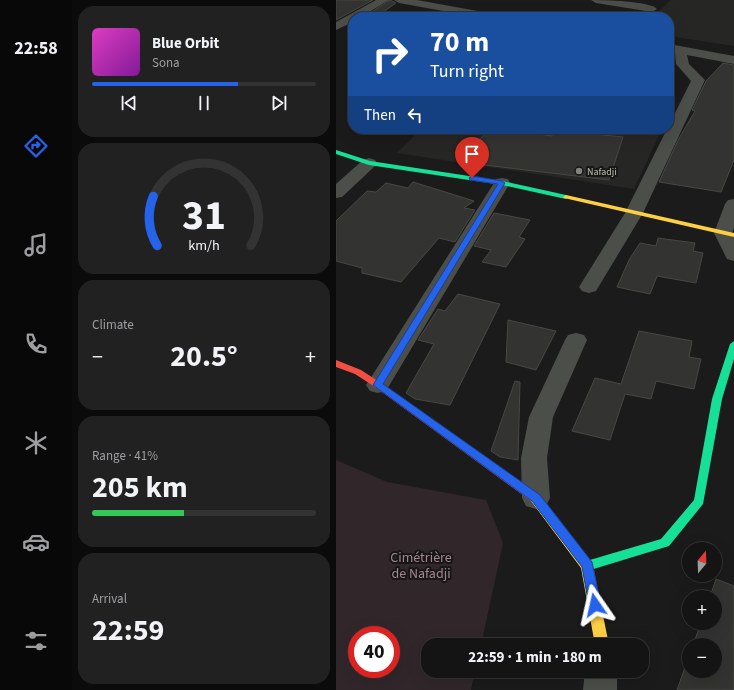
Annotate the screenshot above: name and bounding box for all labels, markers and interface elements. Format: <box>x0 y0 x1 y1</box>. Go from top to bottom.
text: 70 m <box>430 22 489 62</box>
icon: right <box>364 28 416 80</box>
text: Blue Orbit <box>152 33 219 54</box>
text: 22:58 <box>14 36 58 61</box>
text: Sona <box>152 54 180 72</box>
text: Turn right <box>430 59 504 84</box>
icon: previous <box>118 92 140 114</box>
icon: pause <box>193 92 215 114</box>
icon: next <box>268 92 290 114</box>
icon: left <box>404 104 426 126</box>
text: Then <box>364 105 396 126</box>
icon: directions <box>22 132 50 160</box>
pin <box>455 137 489 178</box>
icon: arrive <box>461 143 483 165</box>
place label: Nafadji <box>587 165 617 179</box>
marker: Nafadji <box>574 166 584 176</box>
text: 31 <box>182 186 226 246</box>
icon: music <box>22 231 50 259</box>
text: km/h <box>188 235 220 256</box>
text: Climate <box>92 316 134 334</box>
icon: phone <box>22 330 50 358</box>
text: 20.5° <box>170 335 238 378</box>
text: − <box>92 341 103 373</box>
text: + <box>305 341 316 373</box>
icon: climate <box>22 429 50 457</box>
text: Range · 41% <box>92 447 158 465</box>
text: 205 km <box>92 466 188 509</box>
icon: car <box>22 528 50 556</box>
north arrow <box>682 542 722 582</box>
map controls <box>682 542 722 678</box>
park label: Cimétrière de Nafadji <box>390 548 452 584</box>
position arrow <box>574 584 616 626</box>
text: Arrival <box>92 590 127 608</box>
button: + <box>682 590 722 630</box>
text: 22:59 <box>92 609 164 652</box>
speed limit sign: 40 <box>348 626 400 678</box>
icon: filters <box>22 627 50 655</box>
button: − <box>682 638 722 678</box>
text: 22:59 · 1 min · 180 m <box>468 647 602 668</box>

